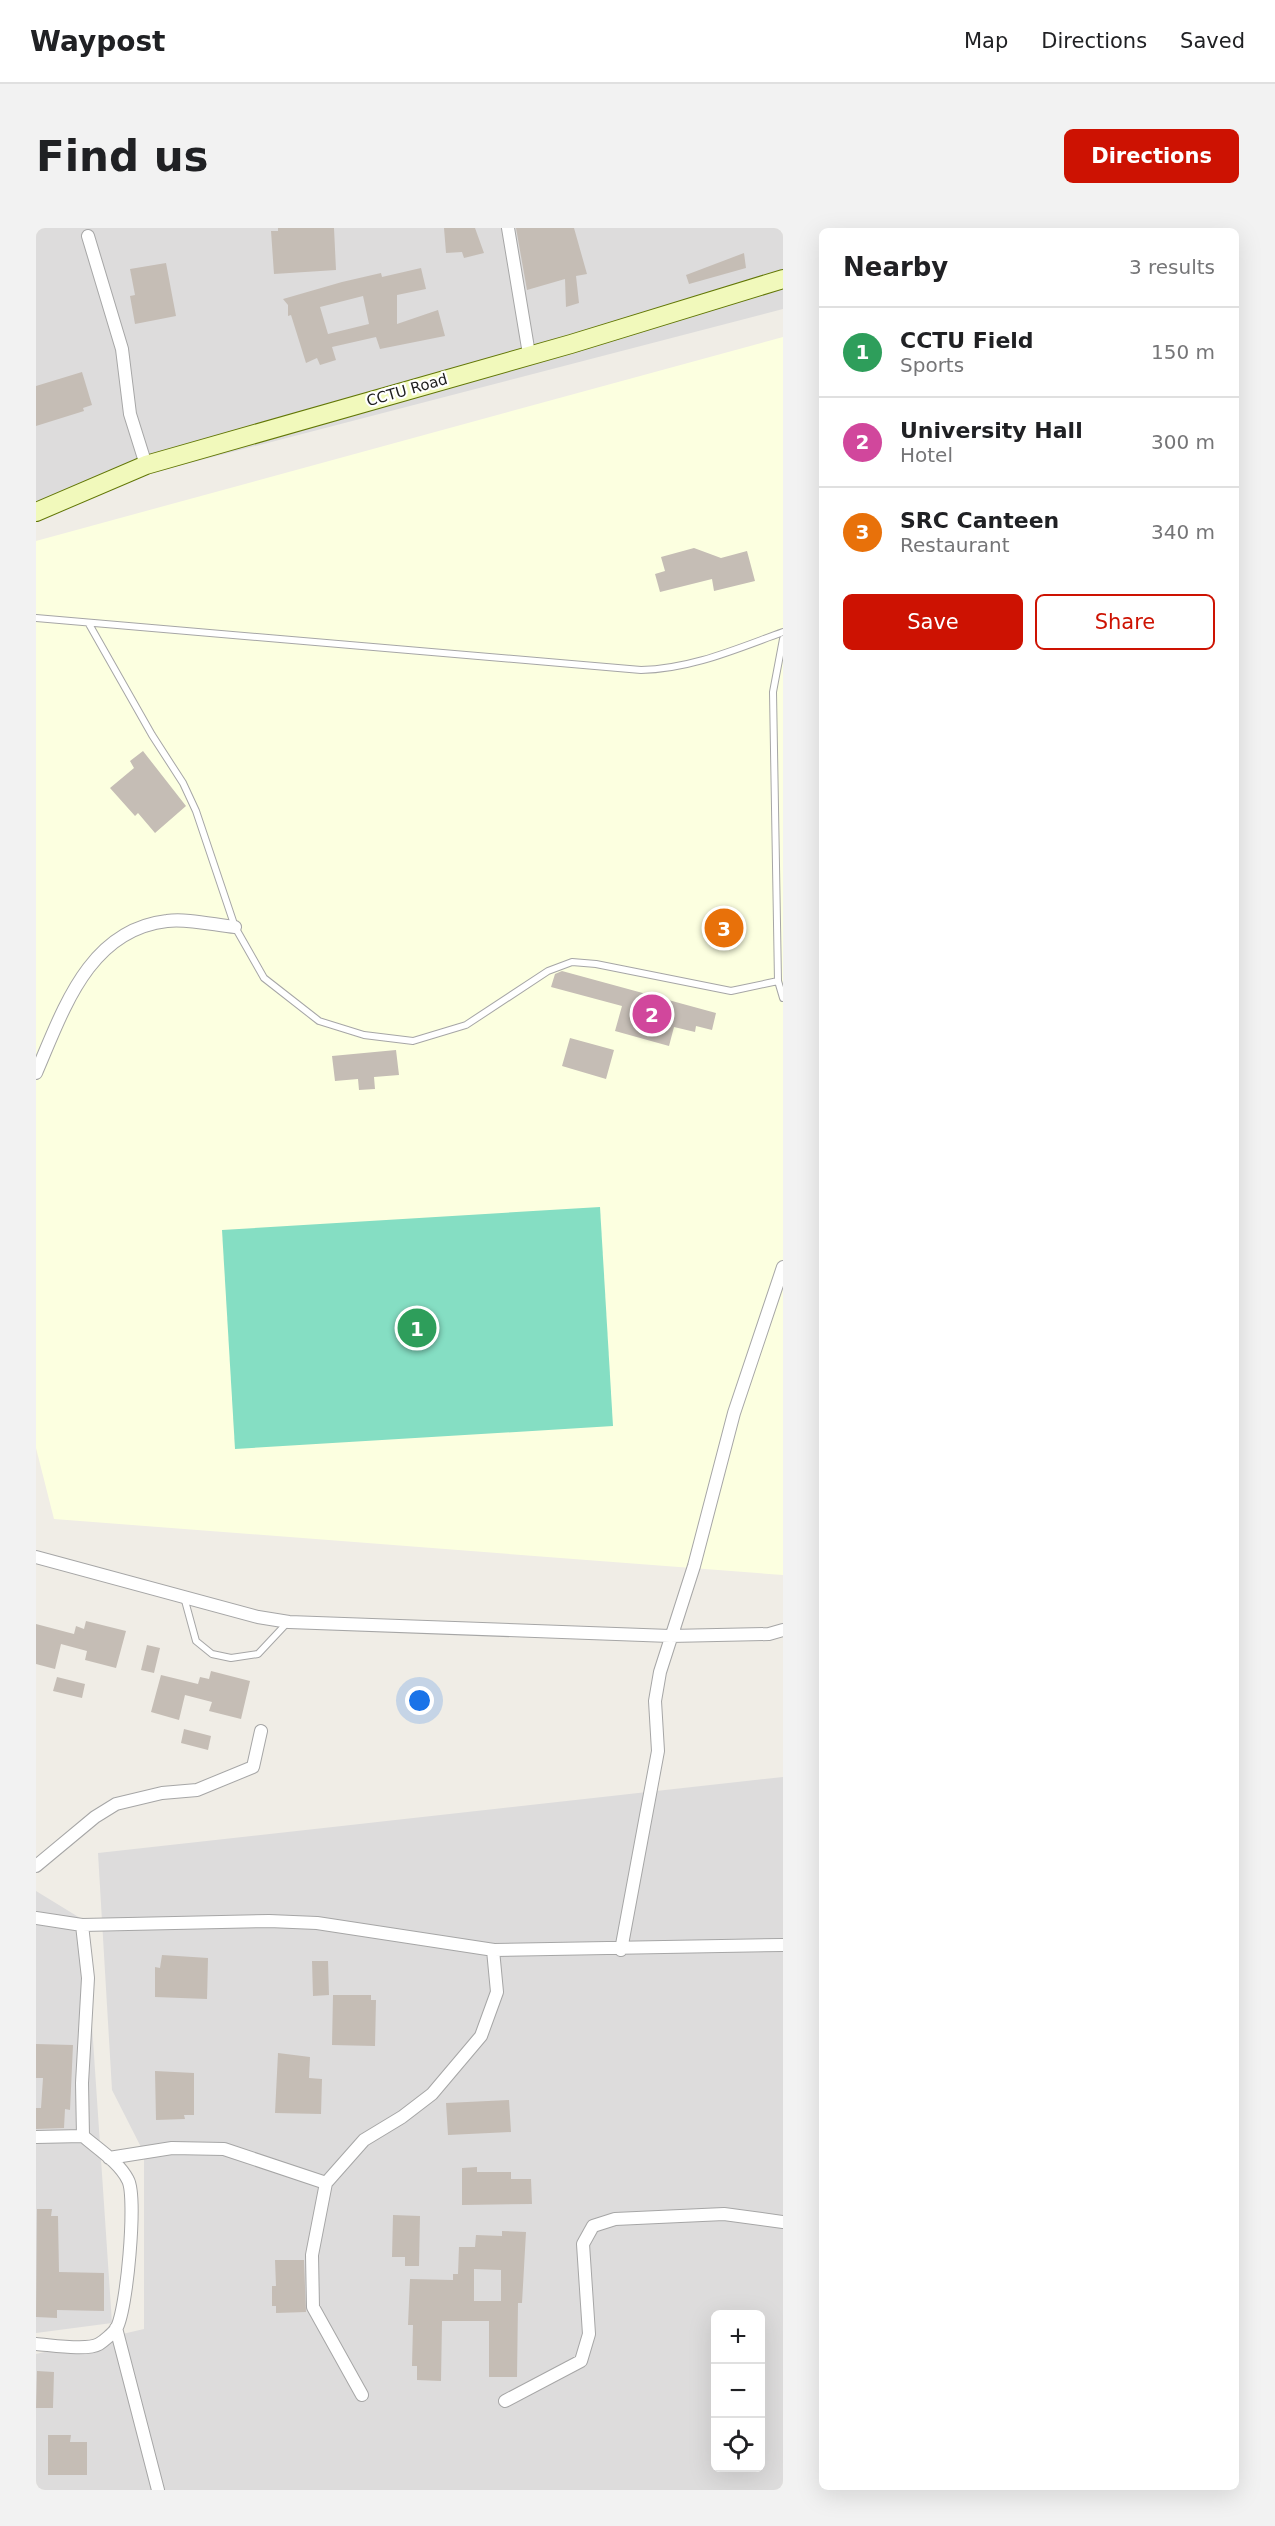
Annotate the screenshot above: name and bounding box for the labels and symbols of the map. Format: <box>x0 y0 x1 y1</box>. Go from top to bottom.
street label: CCTU Road <box>364 370 450 410</box>
pin: 3 <box>704 906 744 950</box>
pin: 2 <box>632 992 672 1036</box>
pin: 1 <box>398 1306 436 1350</box>
your location <box>405 1686 434 1715</box>

